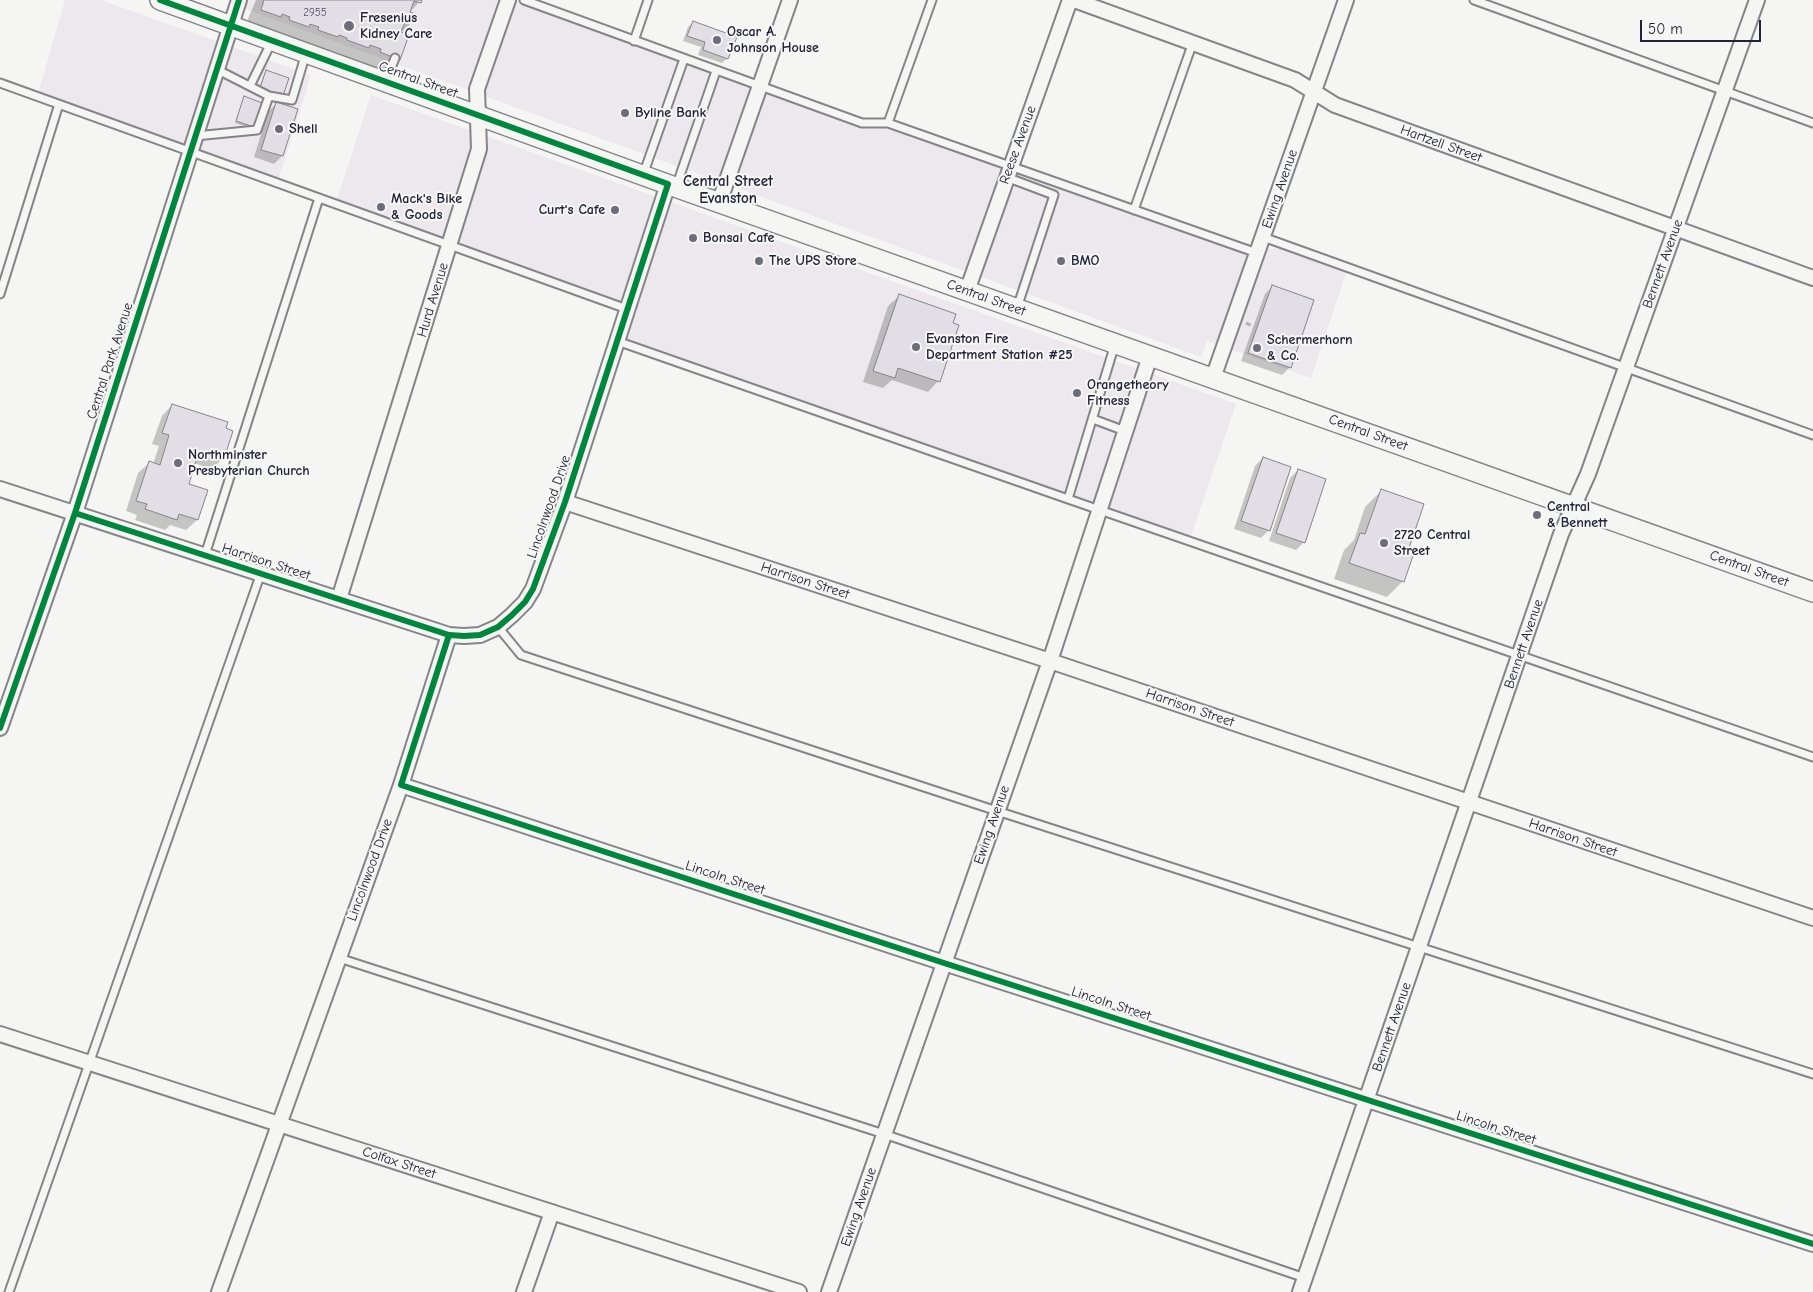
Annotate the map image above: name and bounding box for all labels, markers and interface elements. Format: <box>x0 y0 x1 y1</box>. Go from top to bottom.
house number: 2955 <box>303 6 327 20</box>
place label: Fresenius Kidney Care <box>360 10 432 42</box>
scale bar <box>1643 10 1764 42</box>
marker: Fresenius Kidney Care <box>342 19 356 33</box>
text: 50 m <box>1648 20 1683 38</box>
place label: Oscar A. Johnson House <box>727 24 819 56</box>
marker: Oscar A. Johnson House <box>711 34 723 46</box>
street label: Central Street <box>376 58 460 102</box>
street label: Reese Avenue <box>996 103 1040 187</box>
place label: Byline Bank <box>635 105 706 121</box>
marker: Byline Bank <box>619 107 631 119</box>
place label: Shell <box>289 121 318 137</box>
street label: Hartzell Street <box>1398 121 1484 167</box>
marker: Shell <box>273 123 285 135</box>
street label: Ewing Avenue <box>1259 147 1301 231</box>
district label: Central Street Evanston <box>683 173 773 208</box>
place label: Mack's Bike & Goods <box>391 191 462 223</box>
marker: Mack's Bike & Goods <box>375 201 387 213</box>
place label: Curt's Cafe <box>539 202 605 218</box>
marker: Curt's Cafe <box>609 204 621 216</box>
street label: Bennett Avenue <box>1639 217 1687 311</box>
place label: Bonsai Cafe <box>703 230 774 246</box>
marker: Bonsai Cafe <box>687 232 699 244</box>
place label: The UPS Store <box>769 253 857 269</box>
place label: BMO <box>1071 253 1099 269</box>
marker: The UPS Store <box>753 255 765 267</box>
marker: BMO <box>1055 255 1067 267</box>
street label: Hurd Avenue <box>414 261 452 339</box>
street label: Central Street <box>944 276 1028 320</box>
street label: Central Park Avenue <box>83 301 137 421</box>
place label: Evanston Fire Department Station #25 <box>926 331 1073 364</box>
place label: Schermerhorn & Co. <box>1267 332 1353 364</box>
marker: Evanston Fire Department Station #25 <box>910 341 922 353</box>
marker: Schermerhorn & Co. <box>1251 342 1263 354</box>
place label: Orangetheory Fitness <box>1087 377 1169 410</box>
marker: Orangetheory Fitness <box>1071 387 1083 399</box>
street label: Central Street <box>1326 411 1410 455</box>
place label: Northminster Presbyterian Church <box>188 447 310 480</box>
street label: Lincolnwood Drive <box>523 453 575 561</box>
marker: Northminster Presbyterian Church <box>172 457 184 469</box>
place label: Central & Bennett <box>1547 499 1607 532</box>
marker: Central & Bennett <box>1531 509 1543 521</box>
place label: 2720 Central Street <box>1394 527 1470 560</box>
marker: 2720 Central Street <box>1378 537 1390 549</box>
street label: Harrison Street <box>220 540 312 584</box>
street label: Central Street <box>1707 547 1791 591</box>
street label: Harrison Street <box>759 559 851 603</box>
street label: Bennett Avenue <box>1501 597 1547 691</box>
street label: Harrison Street <box>1144 685 1236 731</box>
street label: Ewing Avenue <box>971 783 1013 867</box>
street label: Harrison Street <box>1527 815 1619 861</box>
street label: Lincolnwood Drive <box>344 816 396 924</box>
street label: Lincoln Street <box>683 857 767 899</box>
street label: Bennett Avenue <box>1369 980 1415 1074</box>
street label: Lincoln Street <box>1069 983 1153 1025</box>
street label: Lincoln Street <box>1454 1107 1538 1149</box>
street label: Colfax Street <box>360 1143 438 1183</box>
street label: Ewing Avenue <box>838 1165 880 1249</box>

